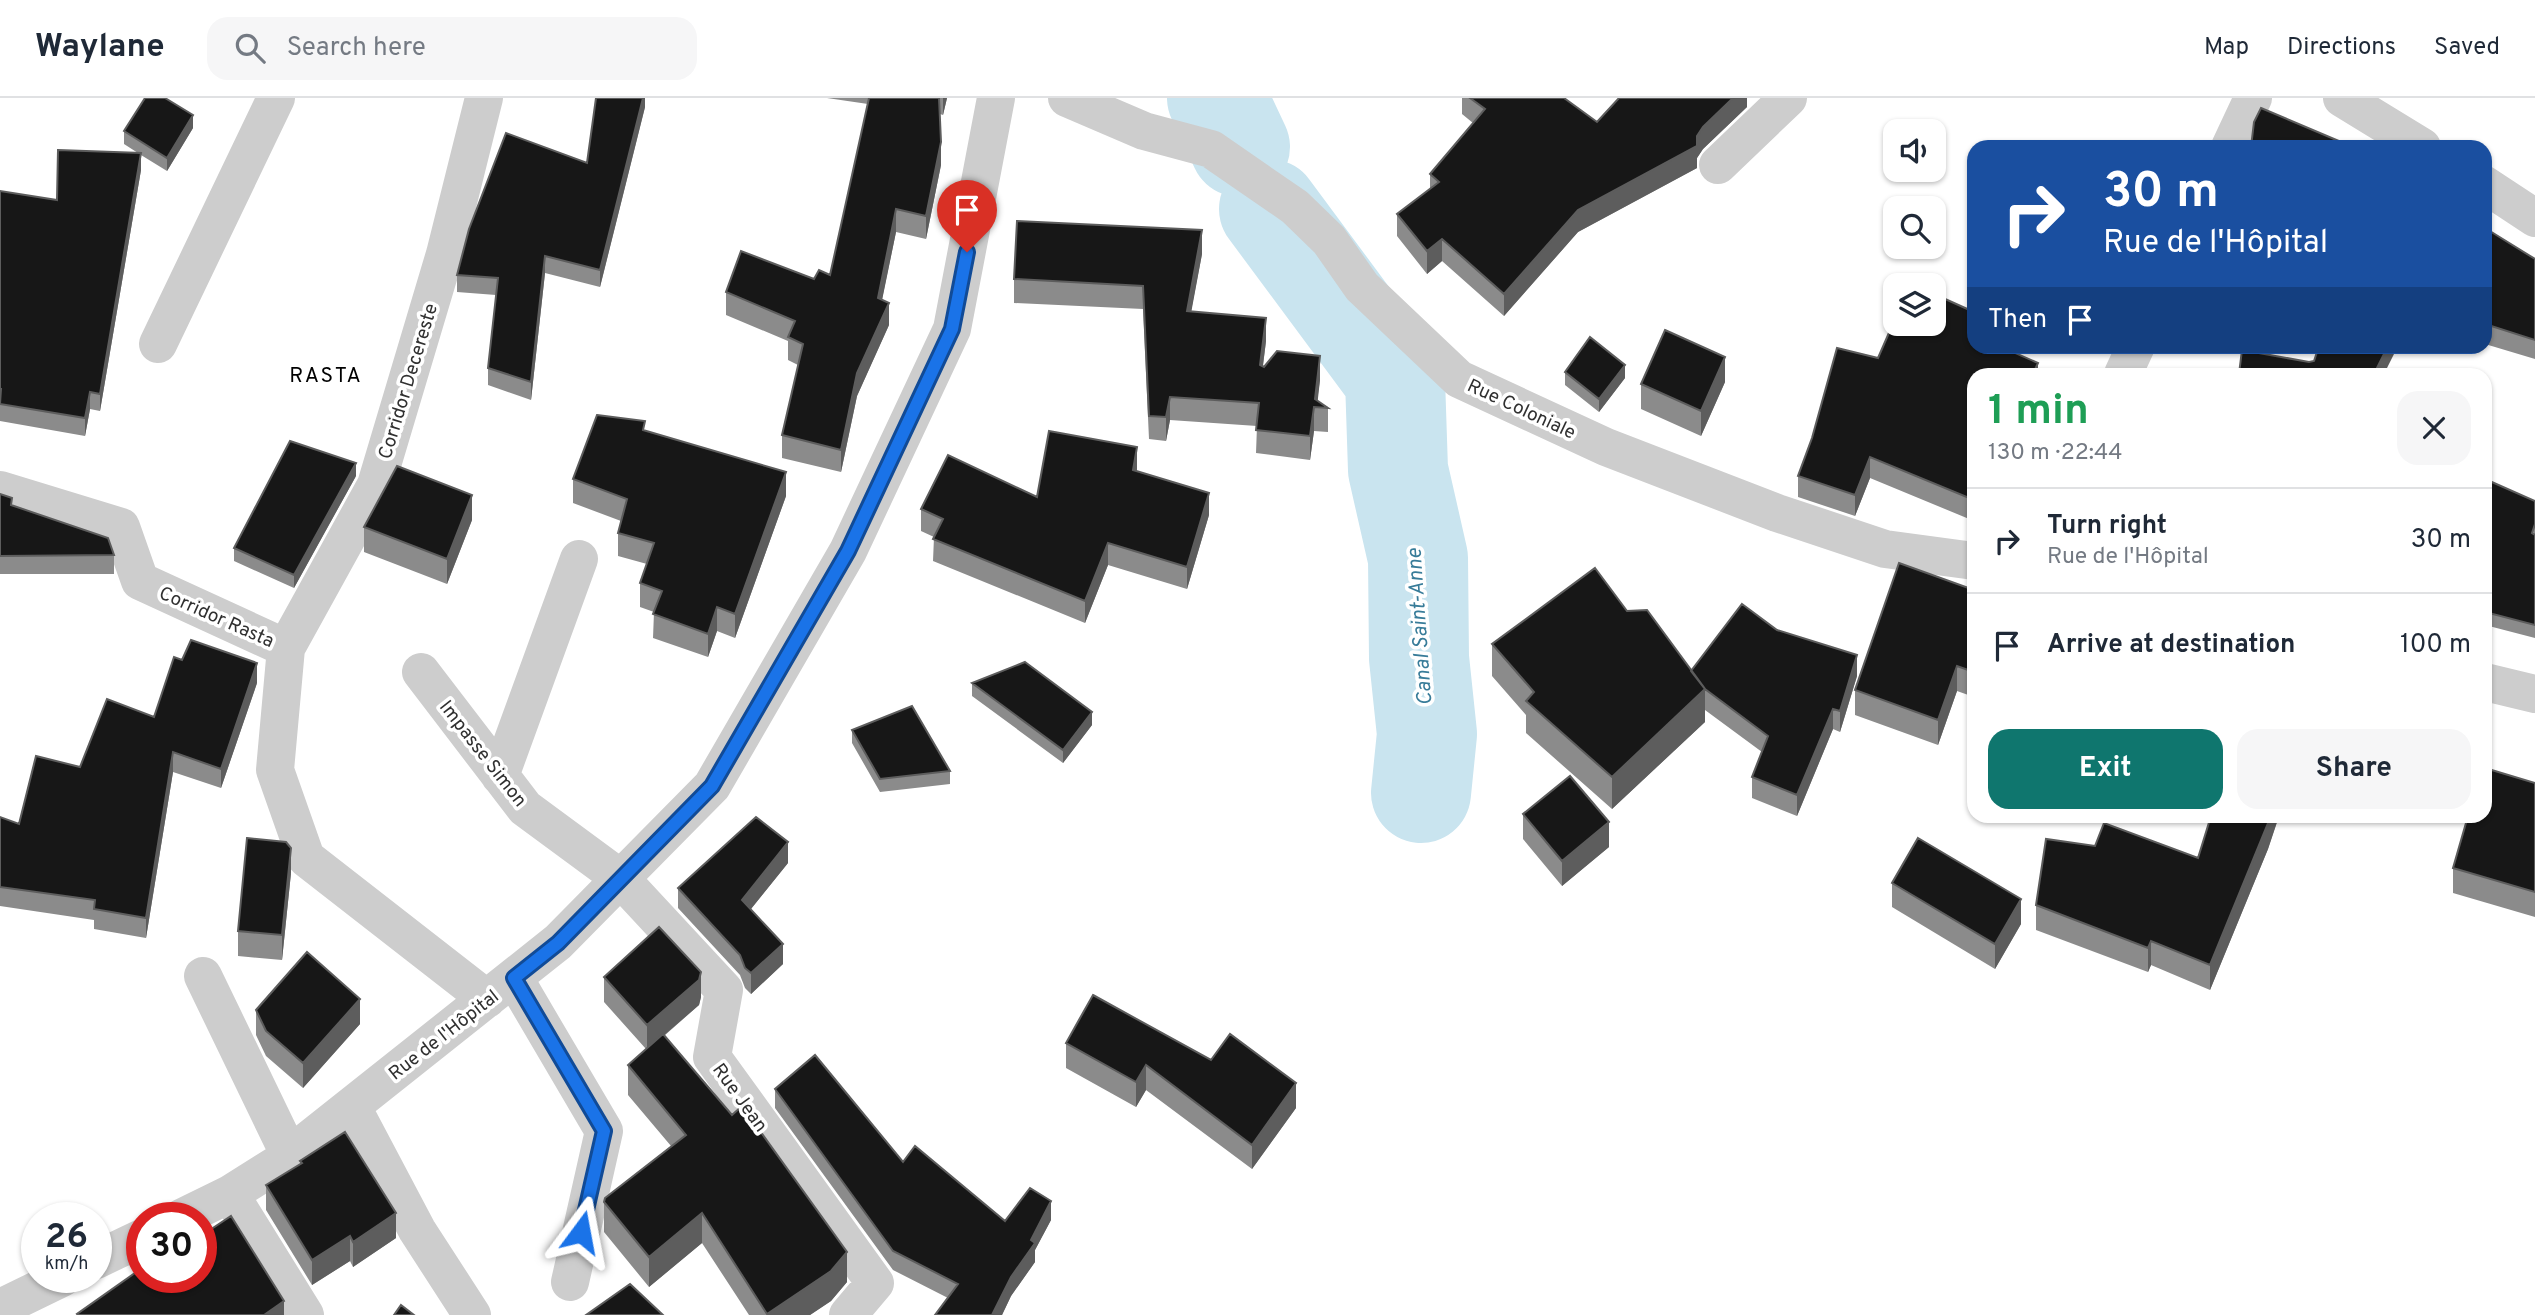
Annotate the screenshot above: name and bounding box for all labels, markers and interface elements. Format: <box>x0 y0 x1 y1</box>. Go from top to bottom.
search box <box>207 17 697 80</box>
text: Waylane <box>35 27 165 69</box>
icon: search <box>231 29 269 67</box>
text: Search here <box>287 32 426 65</box>
text: Map <box>2204 33 2249 63</box>
text: Directions <box>2287 33 2396 63</box>
text: Saved <box>2434 33 2500 63</box>
map controls <box>1883 119 1946 336</box>
button: sound <box>1883 119 1946 182</box>
text: 30 m <box>2103 163 2219 225</box>
icon: right <box>1988 168 2079 259</box>
pin <box>937 180 997 252</box>
icon: arrive <box>948 191 986 229</box>
button: search <box>1883 196 1946 259</box>
text: Rue de l'Hôpital <box>2103 224 2328 264</box>
button: layers <box>1883 273 1946 336</box>
street label: Corridor Decereste <box>374 301 444 462</box>
icon: arrive <box>2061 301 2099 339</box>
text: Then <box>1988 304 2047 337</box>
district label: RASTA <box>289 363 363 390</box>
street label: Rue Coloniale <box>1463 374 1579 445</box>
text: 1 min <box>1988 386 2089 439</box>
button: close <box>2397 391 2471 465</box>
text: 130 m · 22:44 <box>1988 439 2123 468</box>
text: Turn right <box>2047 510 2167 543</box>
icon: right <box>1988 522 2026 560</box>
text: 30 m <box>2411 524 2471 557</box>
text: Rue de l'Hôpital <box>2047 543 2209 572</box>
water label: Canal Saint-Anne <box>1401 546 1439 706</box>
street label: Corridor Rasta <box>155 582 277 654</box>
icon: arrive <box>1988 627 2026 665</box>
text: Arrive at destination <box>2047 629 2295 662</box>
text: 100 m <box>2400 629 2471 662</box>
street label: Impasse Simon <box>433 696 532 812</box>
button: Exit <box>1988 729 2223 809</box>
button: Share <box>2237 729 2471 809</box>
street label: Rue de l'Hôpital <box>384 985 504 1086</box>
street label: Rue Jean <box>706 1059 772 1137</box>
position arrow <box>544 1195 618 1269</box>
speed limit sign: 30 <box>126 1202 217 1293</box>
text: 26 <box>45 1216 88 1260</box>
text: km/h <box>45 1253 88 1276</box>

